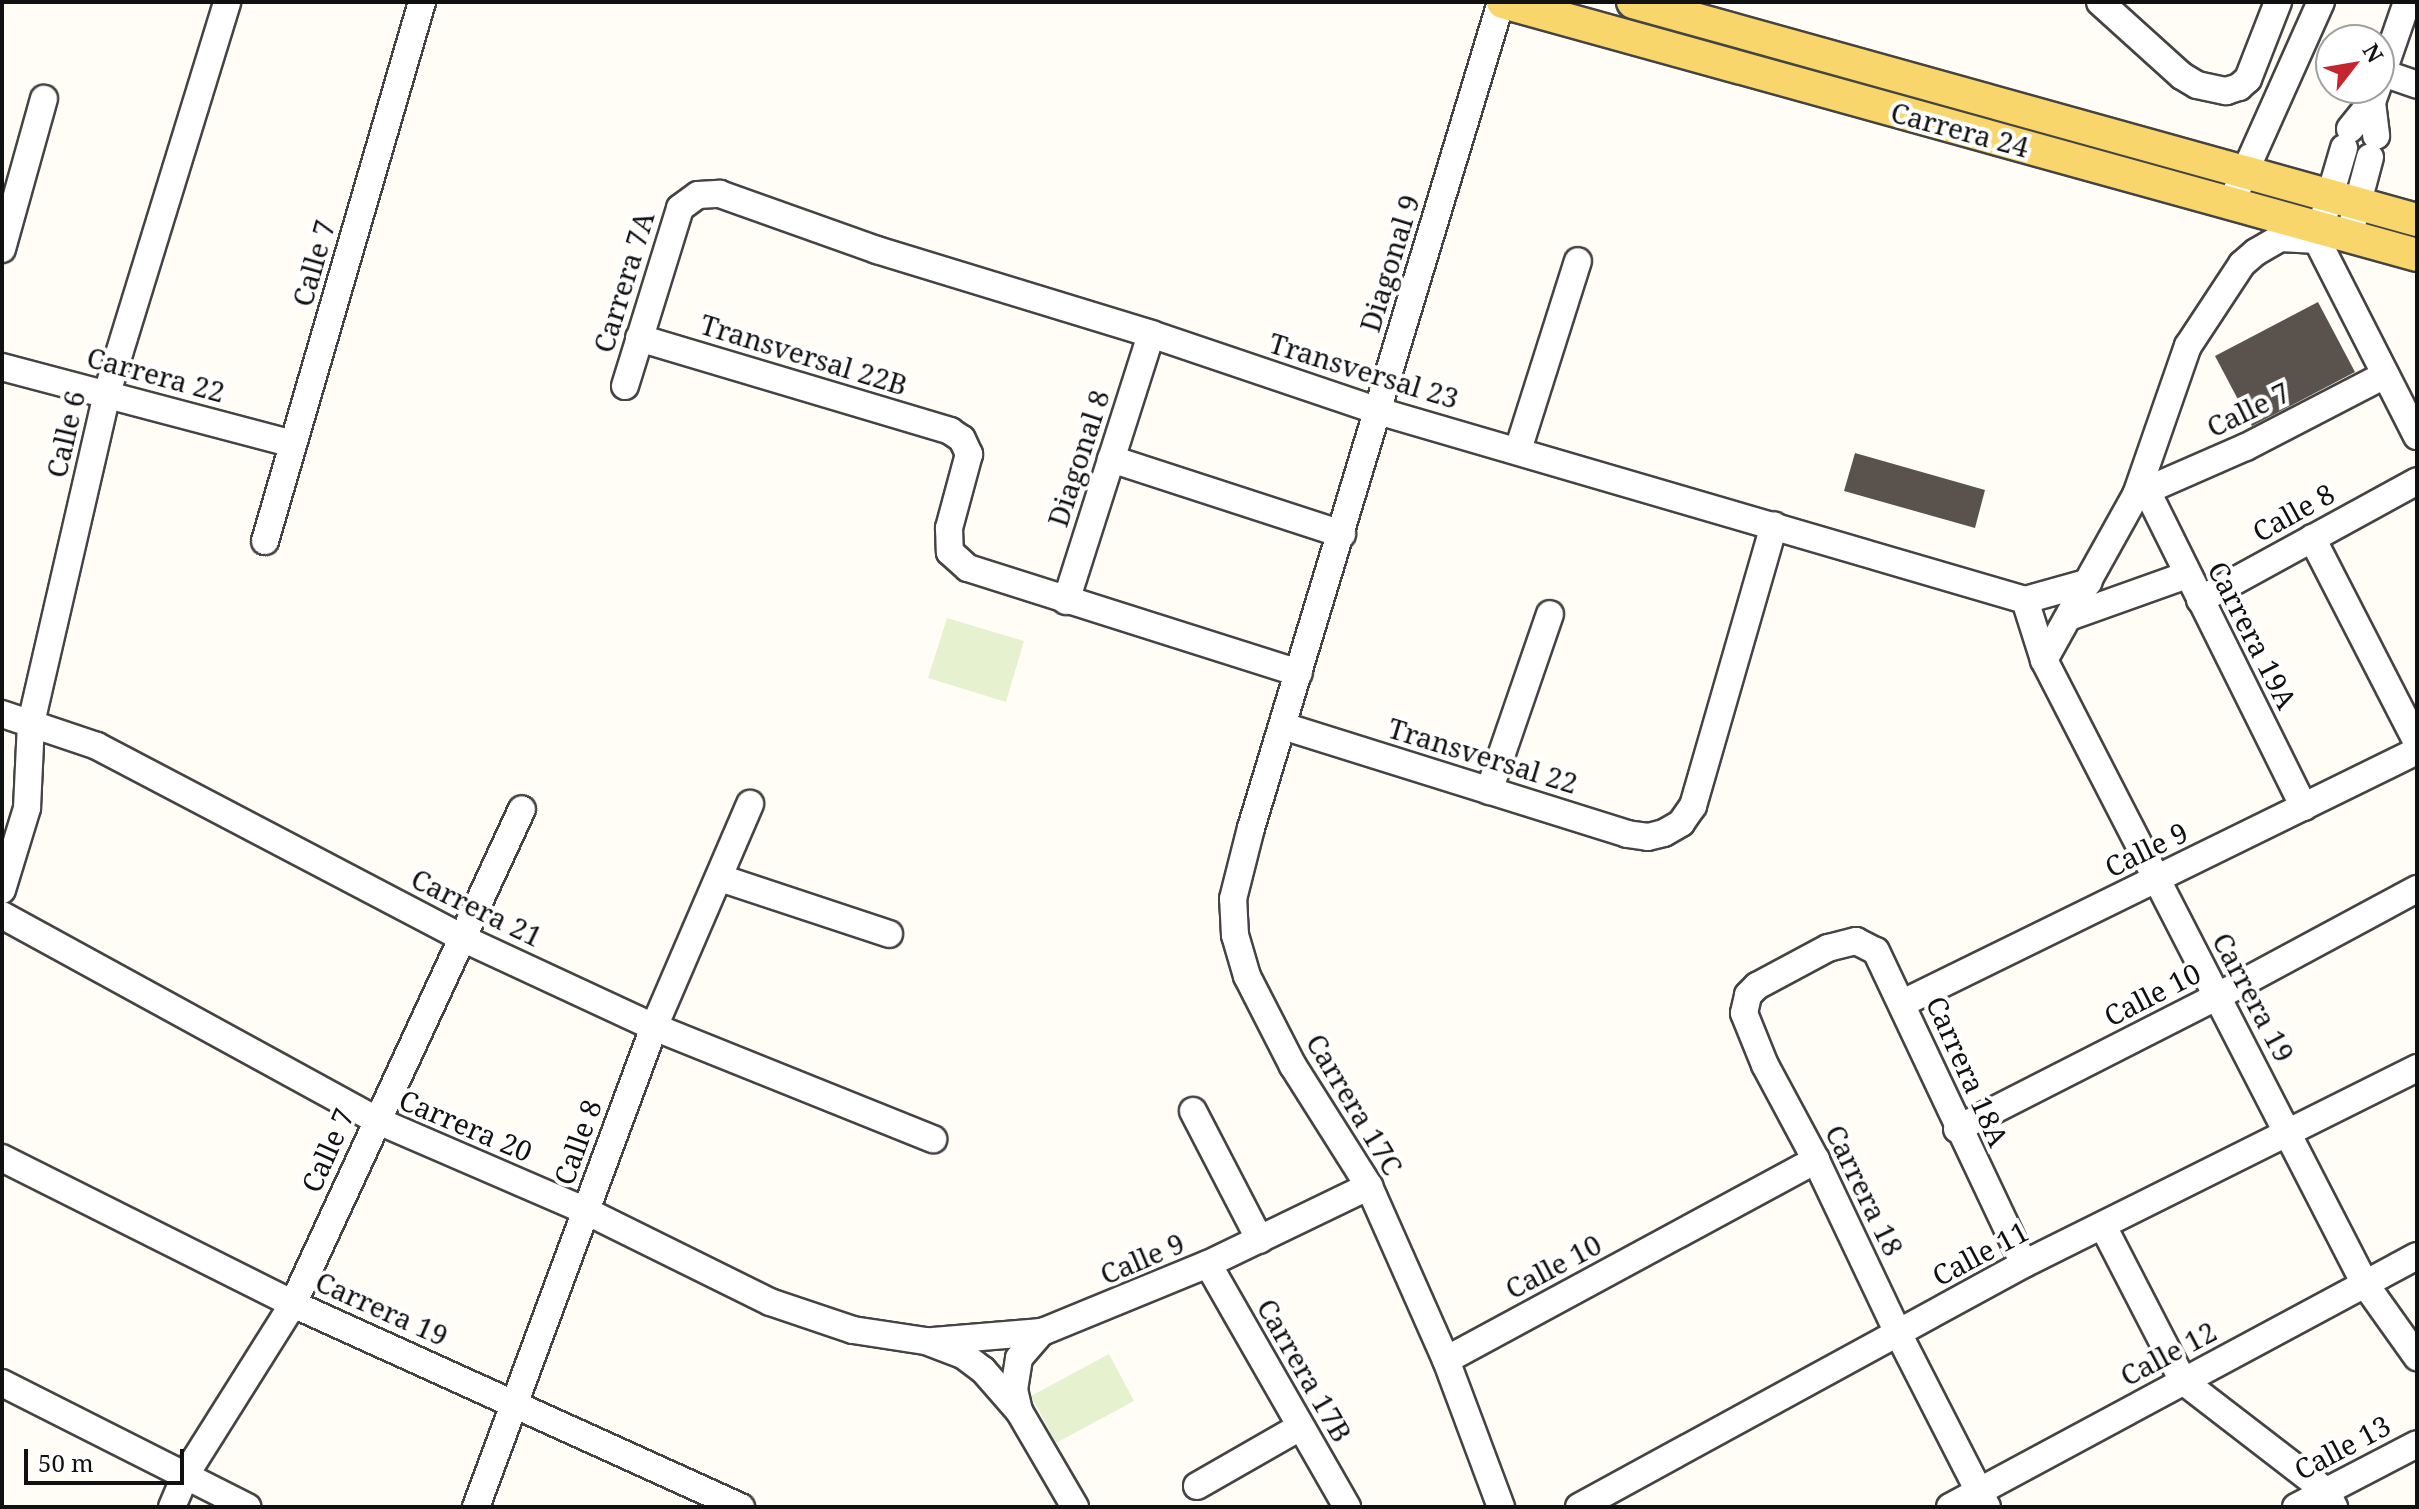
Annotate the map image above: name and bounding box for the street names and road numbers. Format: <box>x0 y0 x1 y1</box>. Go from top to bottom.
street label: Carrera 24 <box>1887 94 2033 164</box>
street label: Diagonal 9 <box>1352 190 1426 336</box>
street label: Carrera 7A <box>586 208 660 356</box>
street label: Calle 7 <box>285 216 341 310</box>
street label: Transversal 22B <box>696 307 912 401</box>
street label: Transversal 23 <box>1265 325 1463 415</box>
street label: Carrera 22 <box>83 339 229 409</box>
street label: Calle 7 <box>2201 375 2295 443</box>
street label: Diagonal 8 <box>1040 385 1116 531</box>
street label: Calle 6 <box>39 387 91 481</box>
street label: Calle 8 <box>2246 476 2340 548</box>
street label: Carrera 19A <box>2201 556 2305 714</box>
street label: Transversal 22 <box>1384 710 1582 800</box>
street label: Calle 9 <box>2099 815 2193 883</box>
street label: Carrera 21 <box>406 861 548 953</box>
street label: Carrera 19 <box>2206 927 2302 1067</box>
street label: Calle 10 <box>2098 955 2206 1033</box>
street label: Carrera 18A <box>1920 991 2016 1151</box>
street label: Carrera 17C <box>1300 1027 1410 1181</box>
street label: Carrera 20 <box>394 1082 538 1168</box>
street label: Calle 8 <box>546 1095 608 1189</box>
street label: Calle 7 <box>294 1103 360 1197</box>
street label: Carrera 18 <box>1819 1119 1911 1261</box>
street label: Calle 11 <box>1926 1214 2034 1292</box>
street label: Calle 9 <box>1095 1225 1189 1291</box>
street label: Calle 10 <box>1499 1227 1607 1305</box>
street label: Carrera 19 <box>311 1264 453 1352</box>
street label: Carrera 17B <box>1251 1292 1359 1448</box>
street label: Calle 12 <box>2114 1314 2222 1392</box>
street label: Calle 13 <box>2288 1408 2396 1486</box>

